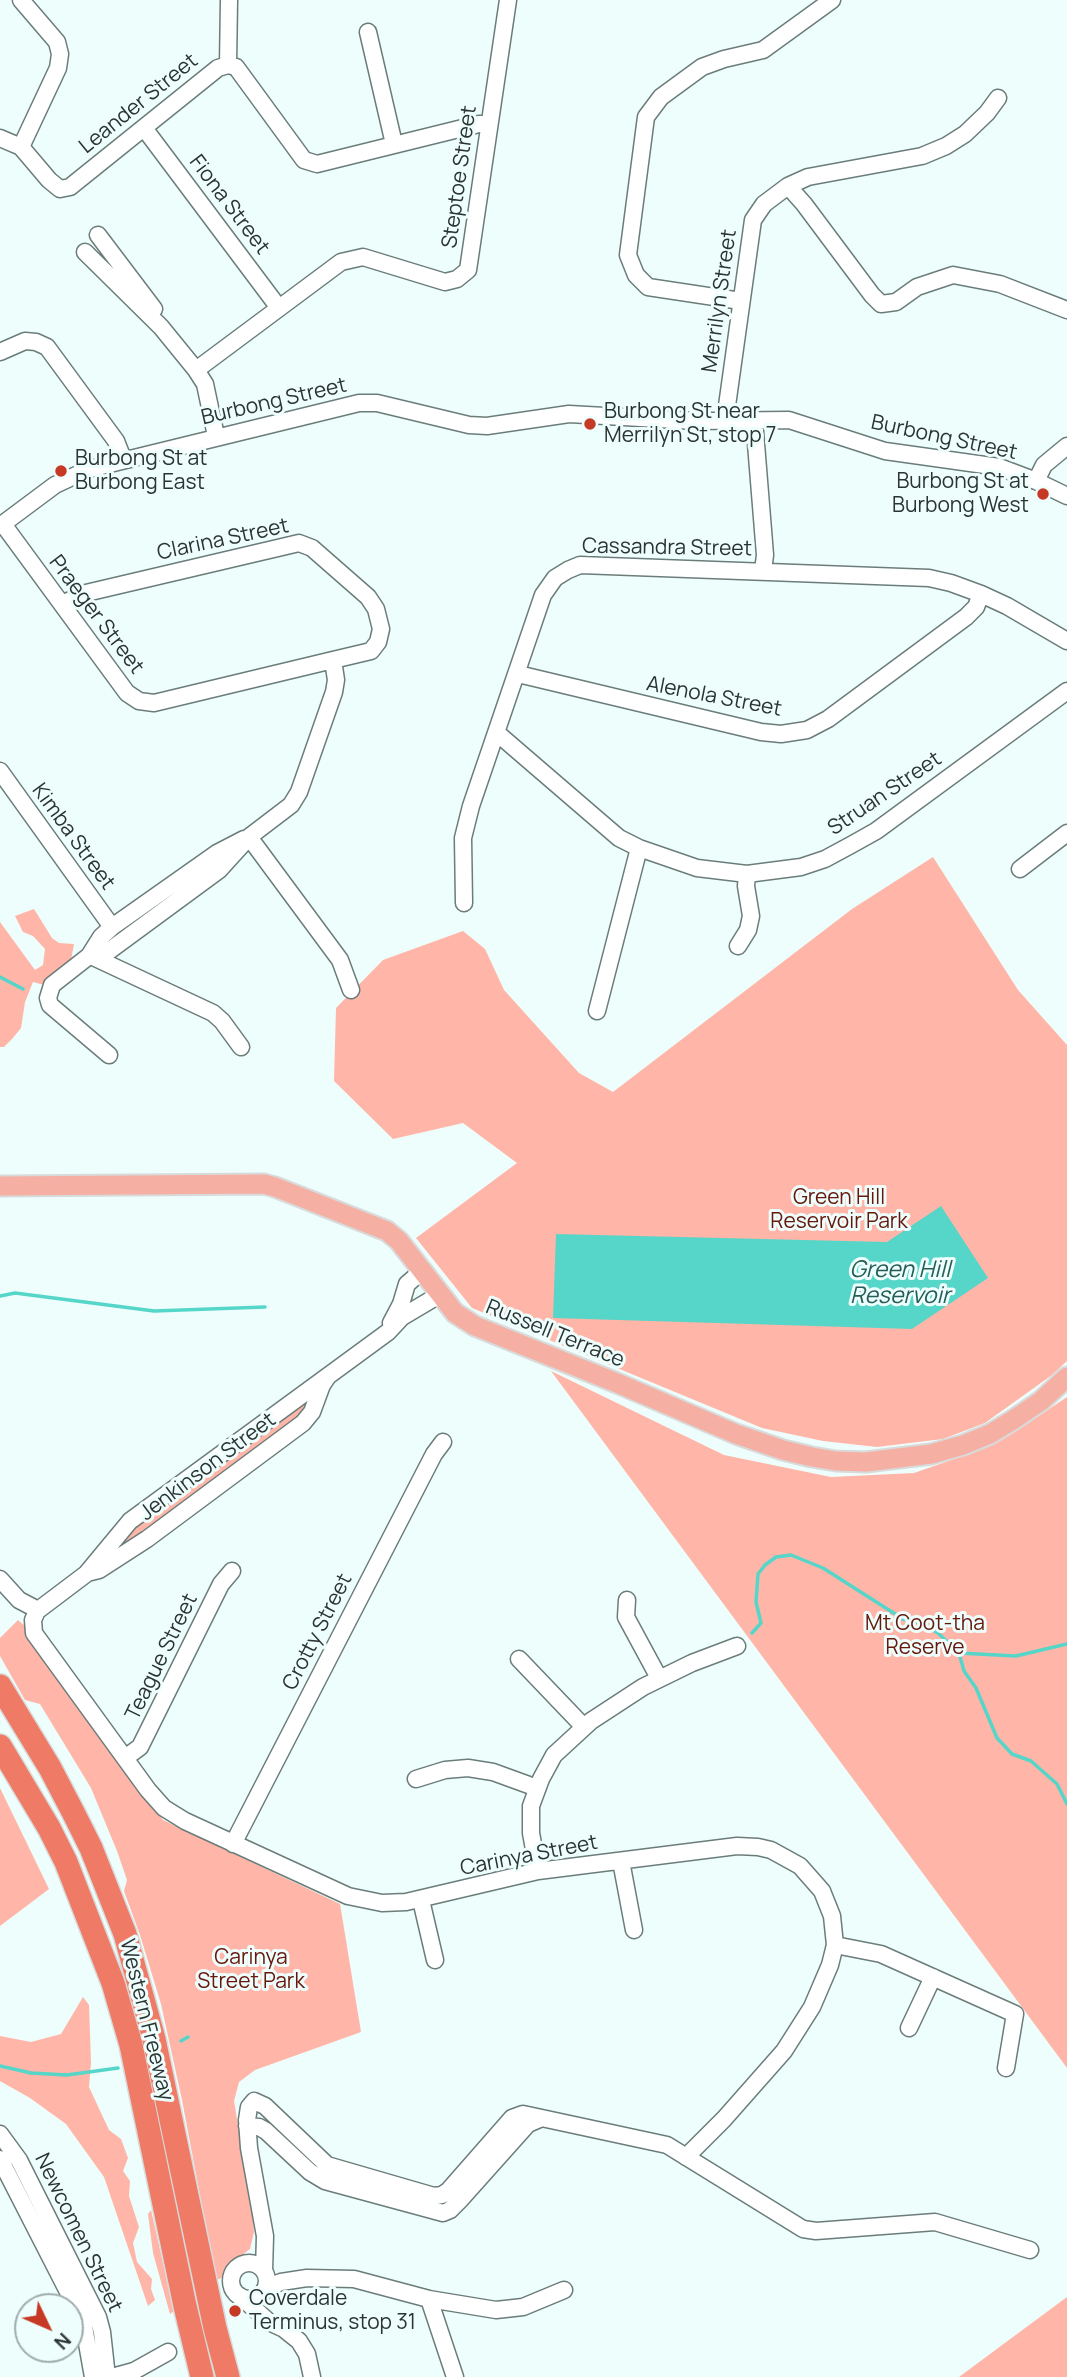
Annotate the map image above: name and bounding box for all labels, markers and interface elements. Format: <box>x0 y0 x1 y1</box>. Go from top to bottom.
street label: Leander Street <box>75 49 203 159</box>
street label: Steptoe Street <box>438 104 482 250</box>
street label: Fiona Street <box>183 150 275 260</box>
street label: Merrilyn Street <box>697 228 743 374</box>
street label: Burbong Street <box>199 373 349 431</box>
place label: Burbong St near Merrilyn St, stop 7 <box>604 399 776 449</box>
street label: Burbong Street <box>869 410 1019 466</box>
marker: Burbong St near Merrilyn St, stop 7 <box>582 416 598 432</box>
place label: Burbong St at Burbong East <box>75 446 208 496</box>
marker: Burbong St at Burbong East <box>53 463 69 479</box>
place label: Burbong St at Burbong West <box>892 469 1029 519</box>
marker: Burbong St at Burbong West <box>1035 486 1051 502</box>
street label: Clarina Street <box>155 514 291 566</box>
street label: Cassandra Street <box>582 534 752 562</box>
street label: Praeger Street <box>43 551 149 679</box>
street label: Alenola Street <box>644 672 784 722</box>
street label: Struan Street <box>823 747 947 841</box>
street label: Kimba Street <box>26 779 120 895</box>
park label: Green Hill Reservoir Park <box>770 1185 908 1235</box>
water label: Green Hill Reservoir <box>850 1257 950 1311</box>
street label: Russell Terrace <box>482 1295 628 1373</box>
street label: Jenkinson Street <box>135 1408 281 1526</box>
street label: Crotty Street <box>278 1570 358 1694</box>
street label: Teague Street <box>121 1590 203 1724</box>
park label: Mt Coot-tha Reserve <box>865 1611 985 1661</box>
street label: Carinya Street <box>458 1830 600 1882</box>
street label: Western Freeway <box>114 1936 178 2104</box>
park label: Carinya Street Park <box>197 1945 305 1995</box>
street label: Newcomen Street <box>29 2149 127 2317</box>
place label: Coverdale Terminus, stop 31 <box>249 2286 416 2336</box>
north arrow <box>14 2293 84 2363</box>
marker: Coverdale Terminus, stop 31 <box>227 2303 243 2319</box>
text: N <box>49 2327 77 2355</box>

